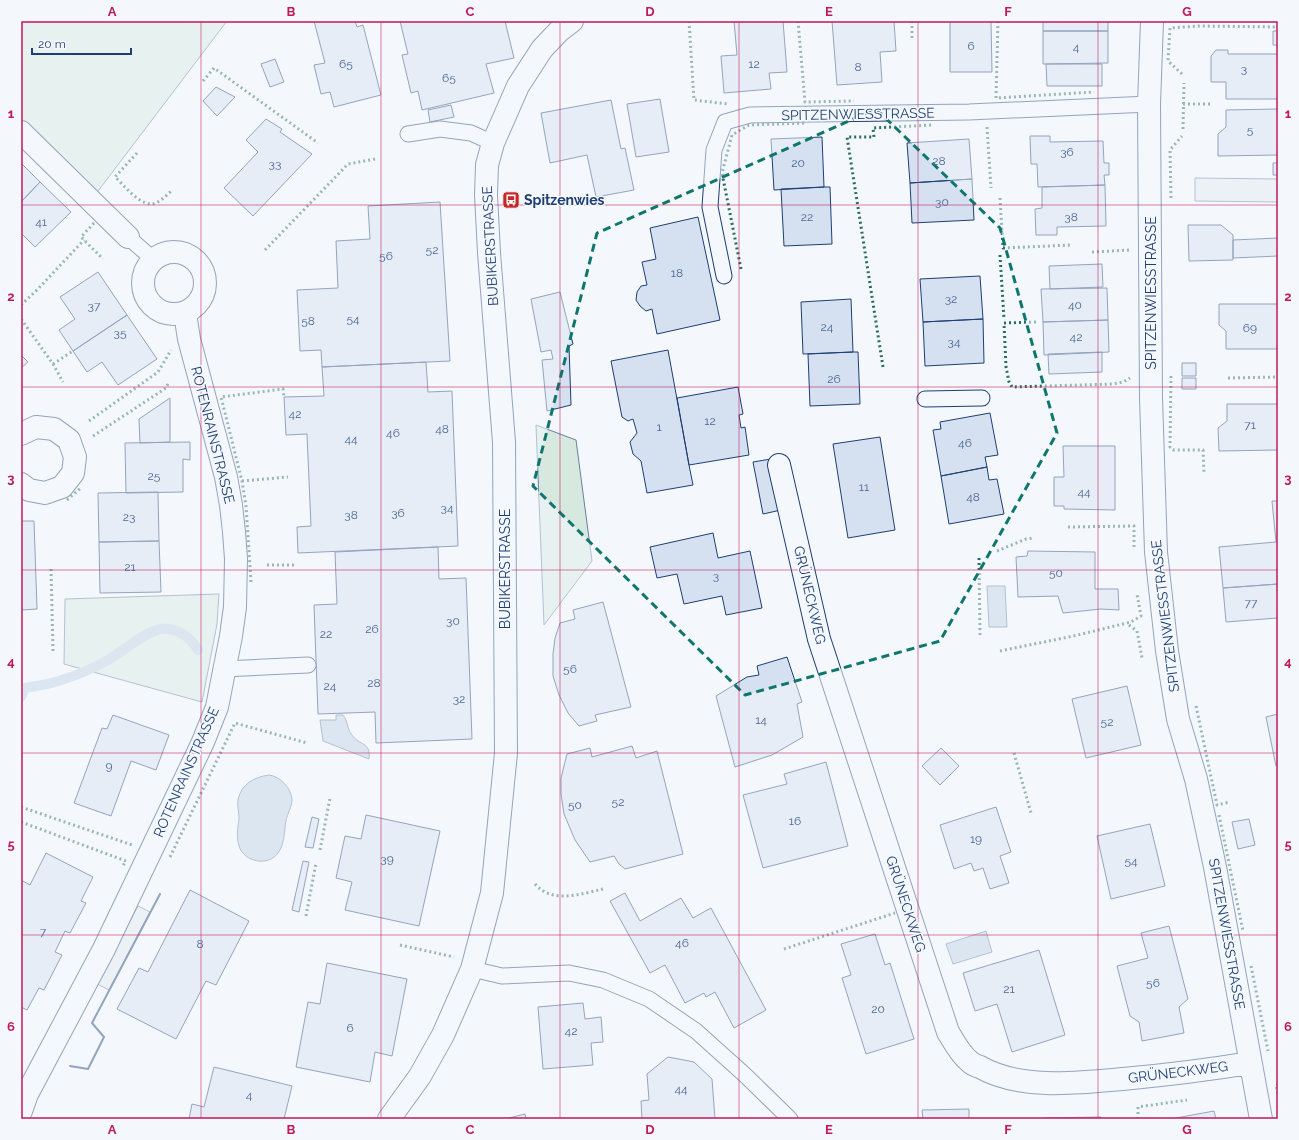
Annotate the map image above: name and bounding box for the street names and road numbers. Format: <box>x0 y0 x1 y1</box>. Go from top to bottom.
street label: SPITZENWIESSTRASSE <box>781 105 935 123</box>
street label: BUBIKERSTRASSE <box>479 185 501 307</box>
street label: SPITZENWIESSTRASSE <box>1143 216 1159 370</box>
street label: ROTENRAINSTRASSE <box>188 365 238 505</box>
street label: BUBIKERSTRASSE <box>497 509 513 629</box>
street label: SPITZENWIESSTRASSE <box>1148 539 1182 693</box>
street label: GRÜNECKWEG <box>791 544 831 646</box>
street label: ROTENRAINSTRASSE <box>150 704 222 840</box>
street label: GRÜNECKWEG <box>883 853 931 954</box>
street label: SPITZENWIESSTRASSE <box>1206 857 1248 1011</box>
street label: GRÜNECKWEG <box>1127 1056 1229 1086</box>

